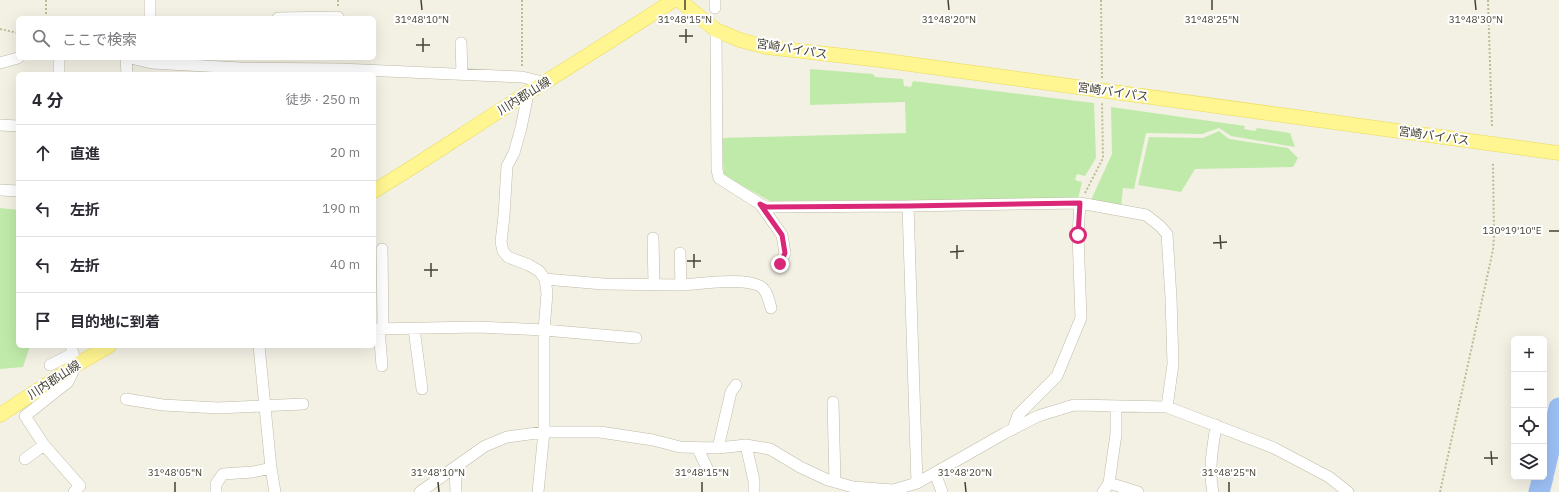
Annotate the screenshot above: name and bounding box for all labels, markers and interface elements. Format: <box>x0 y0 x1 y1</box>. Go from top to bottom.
text: 31°48'10"N <box>395 13 449 26</box>
text: 31°48'15"N <box>658 13 712 26</box>
text: 31°48'20"N <box>922 13 976 26</box>
text: 31°48'25"N <box>1185 13 1239 26</box>
text: 31°48'30"N <box>1449 13 1503 26</box>
search box <box>16 16 376 60</box>
icon: search <box>30 27 52 49</box>
text: ここで検索 <box>62 30 137 49</box>
street label: 宮崎バイパス <box>755 35 829 62</box>
street label: 川内郡山線 <box>494 73 553 118</box>
street label: 宮崎バイパス <box>1076 79 1150 104</box>
text: 4 分 <box>32 89 63 111</box>
text: 徒歩 · 250 m <box>286 91 360 108</box>
street label: 宮崎バイパス <box>1397 123 1471 148</box>
icon: ahead <box>32 142 54 164</box>
text: 直進 <box>70 144 100 163</box>
text: 20 m <box>330 144 360 161</box>
icon: left <box>32 198 54 220</box>
text: 左折 <box>70 200 100 219</box>
text: 190 m <box>322 200 360 217</box>
text: 130°19'10"E <box>1482 224 1542 237</box>
route start <box>1069 226 1087 244</box>
icon: left <box>32 254 54 276</box>
route end <box>771 255 789 273</box>
text: 左折 <box>70 256 100 275</box>
text: 40 m <box>330 256 360 273</box>
icon: arrive <box>32 310 54 332</box>
text: 目的地に到着 <box>70 312 160 331</box>
map controls <box>1511 336 1547 480</box>
button: + <box>1511 336 1547 372</box>
street label: 川内郡山線 <box>24 357 83 402</box>
button: − <box>1511 372 1547 408</box>
button: locate <box>1511 408 1547 444</box>
button: layers <box>1511 444 1547 480</box>
text: 31°48'05"N <box>148 466 202 479</box>
text: 31°48'10"N <box>411 466 465 479</box>
text: 31°48'15"N <box>675 466 729 479</box>
text: 31°48'20"N <box>938 466 992 479</box>
text: 31°48'25"N <box>1202 466 1256 479</box>

